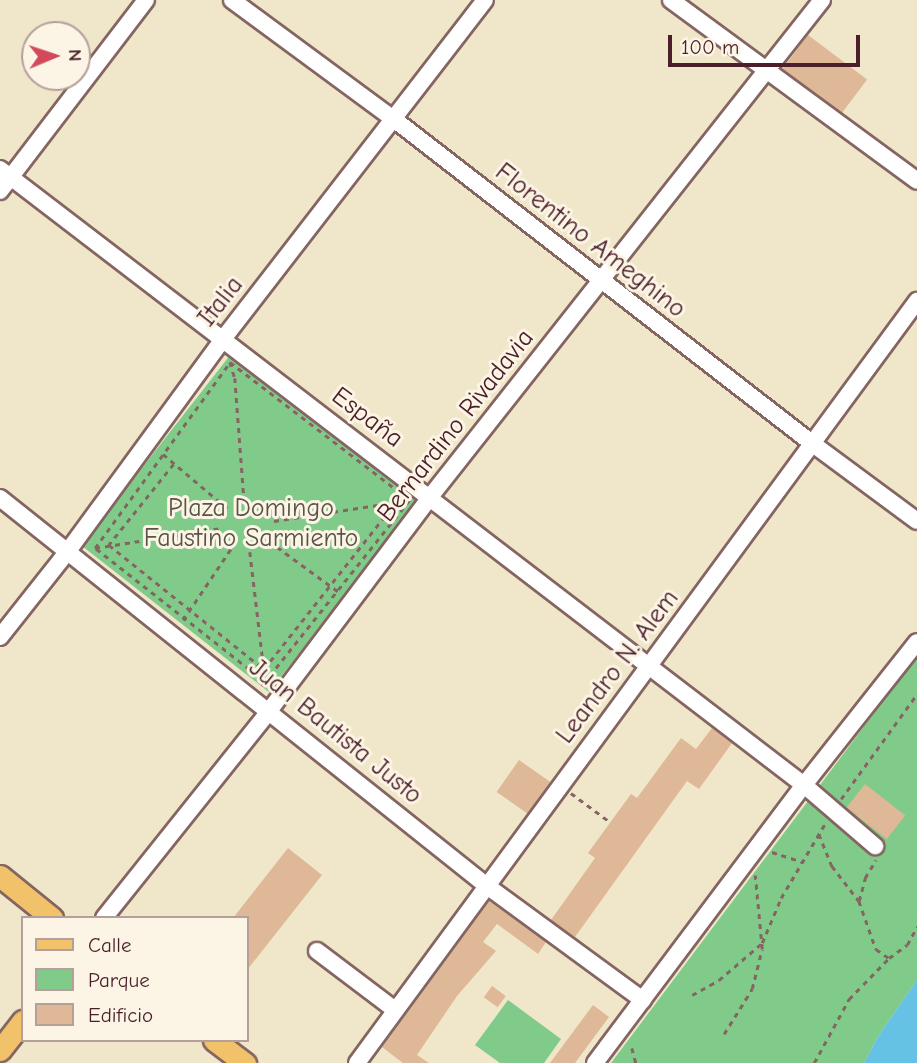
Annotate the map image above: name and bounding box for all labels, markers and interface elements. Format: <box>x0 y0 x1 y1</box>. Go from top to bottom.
north arrow <box>21 21 91 91</box>
scale bar <box>672 21 864 65</box>
text: 100 m <box>681 35 739 59</box>
text: N <box>64 49 86 62</box>
street label: Florentino Ameghino <box>489 157 691 325</box>
street label: Italia <box>192 271 250 333</box>
street label: Bernardino Rivadavia <box>371 323 541 529</box>
street label: España <box>325 381 409 455</box>
park label: Plaza Domingo Faustino Sarmiento <box>144 493 358 554</box>
street label: Leandro N. Alem <box>550 584 686 750</box>
street label: Juan Bautista Justo <box>242 653 428 811</box>
legend <box>21 916 248 1042</box>
text: Calle <box>88 933 131 957</box>
text: Parque <box>88 968 150 992</box>
text: Edificio <box>88 1003 153 1027</box>

